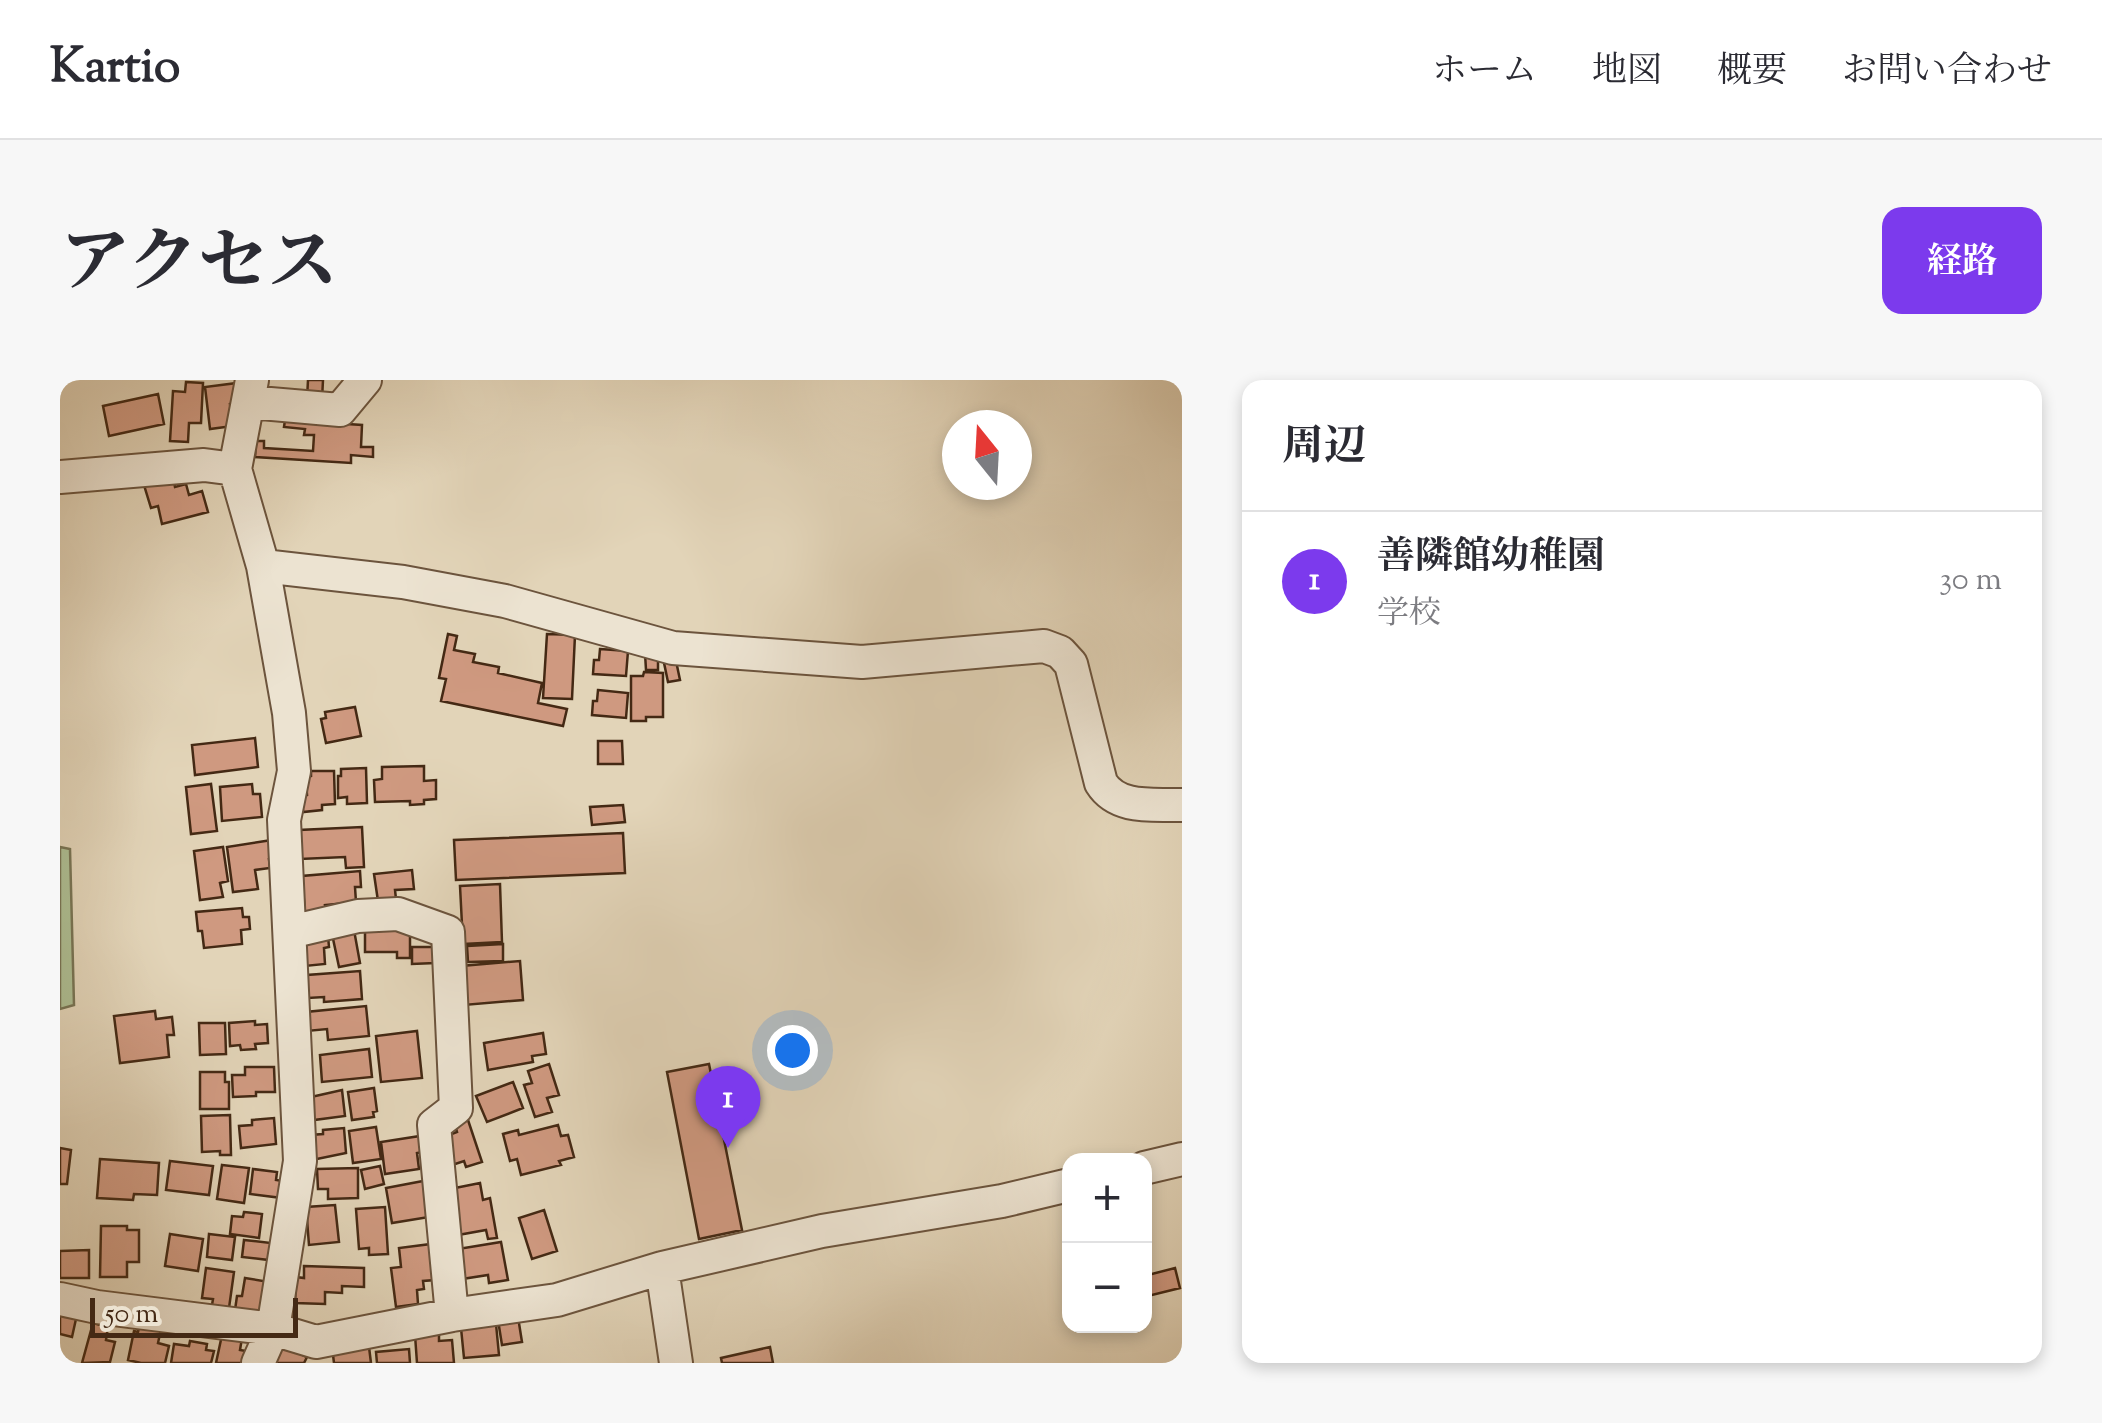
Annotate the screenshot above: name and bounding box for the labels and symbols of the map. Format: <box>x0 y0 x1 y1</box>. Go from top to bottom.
north arrow <box>942 410 1032 500</box>
your location <box>767 1025 818 1076</box>
pin: 1 <box>696 1066 760 1148</box>
scale bar <box>90 1293 298 1338</box>

